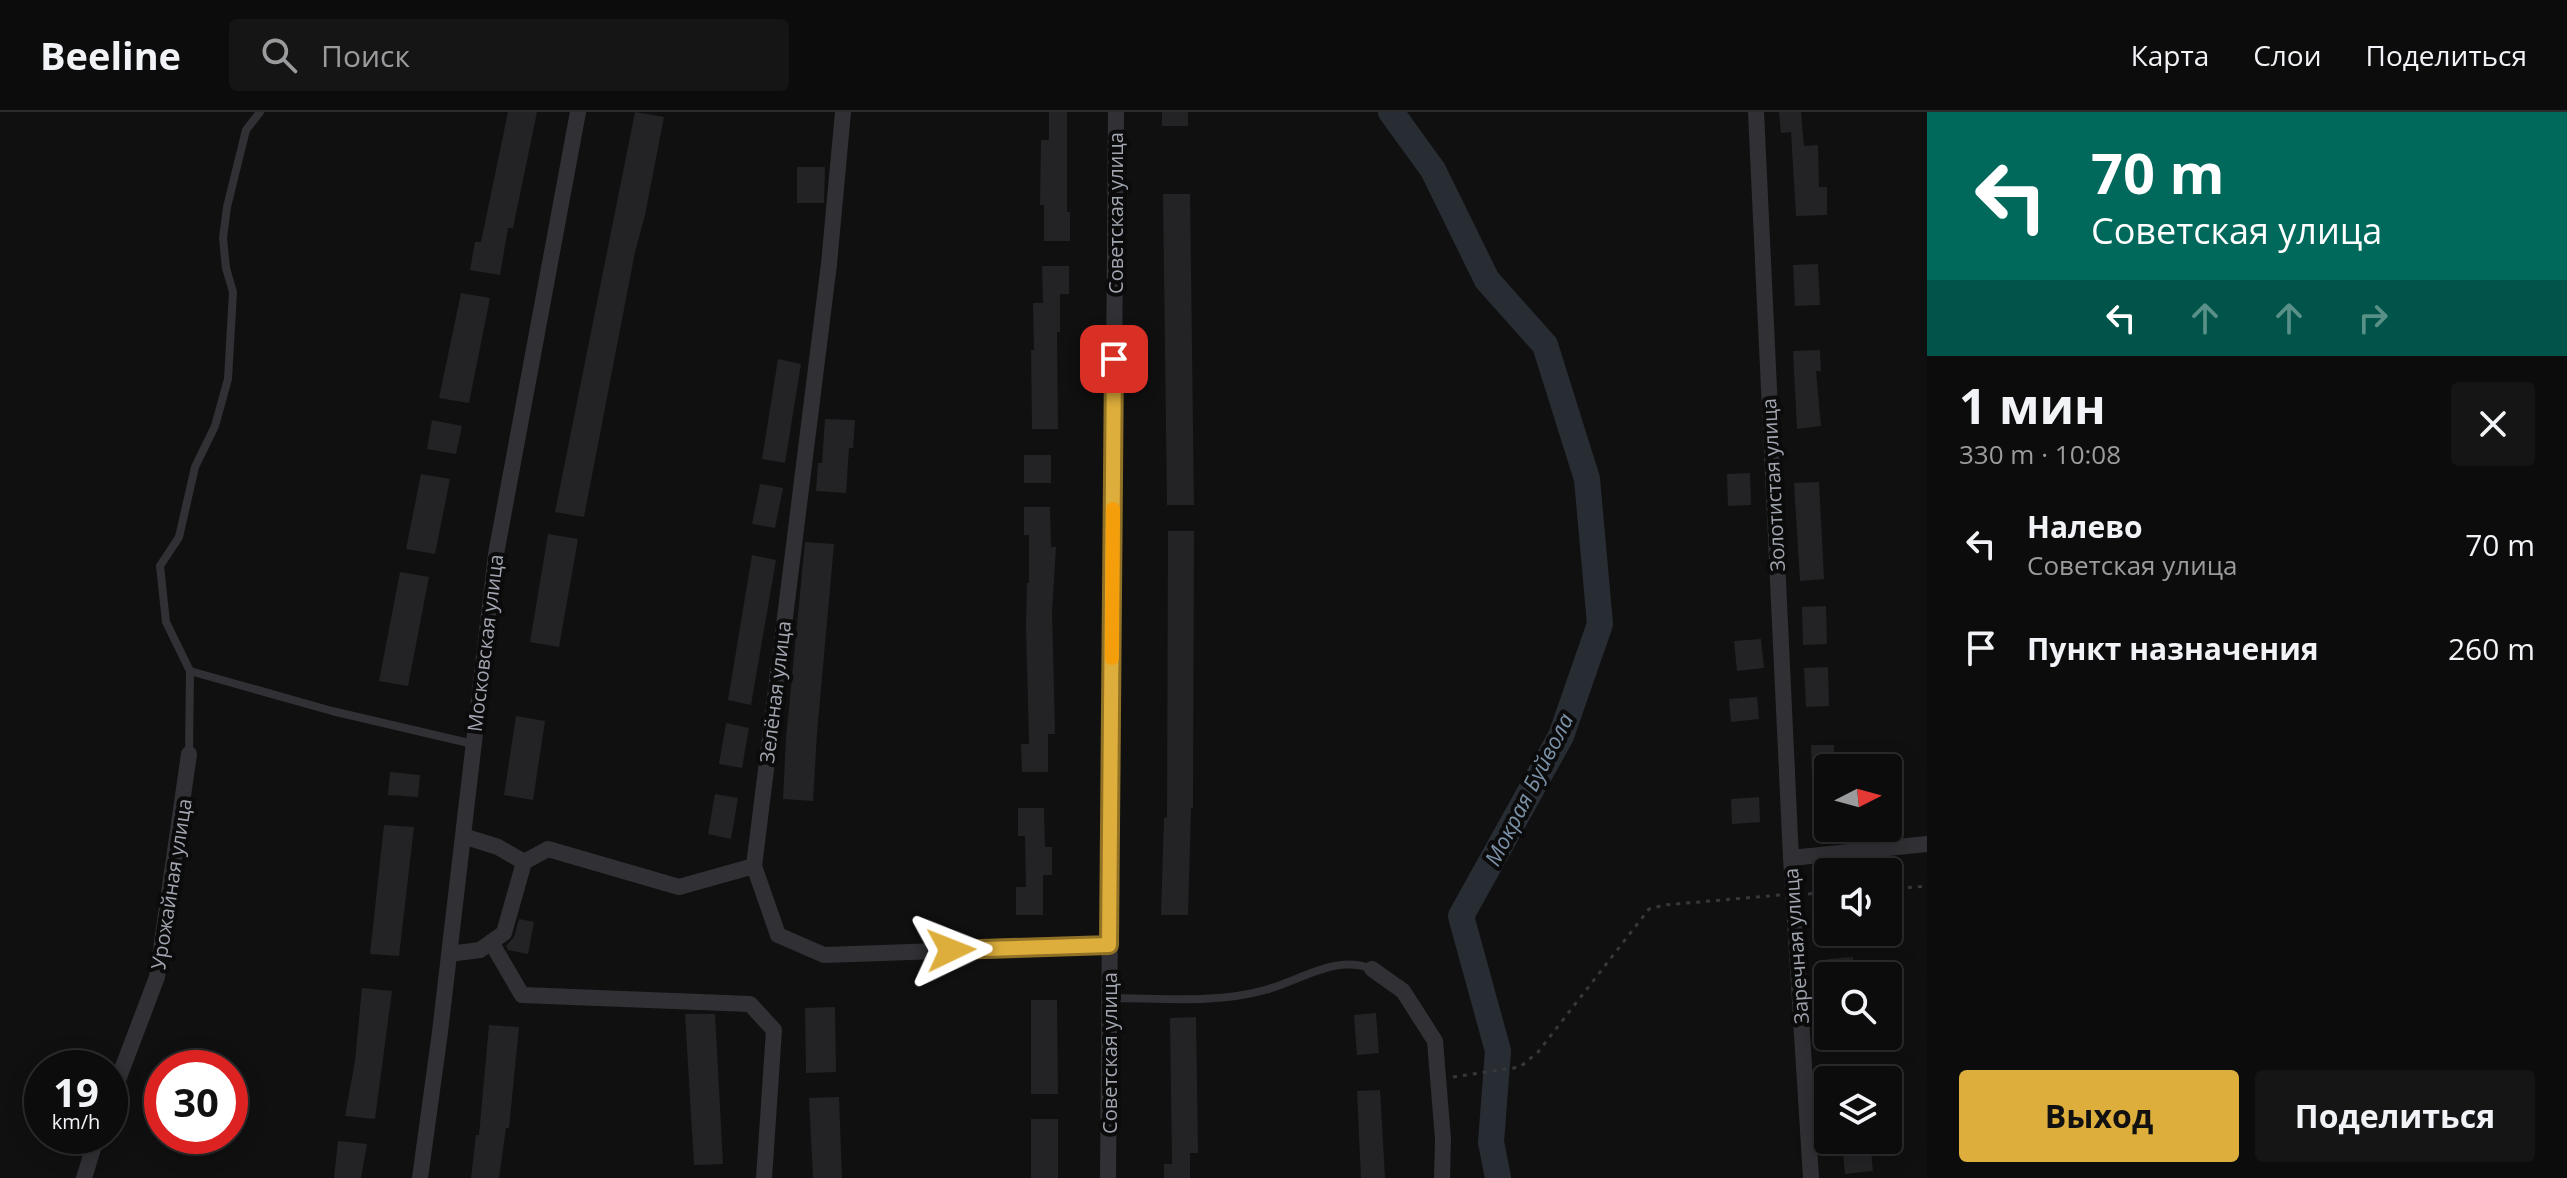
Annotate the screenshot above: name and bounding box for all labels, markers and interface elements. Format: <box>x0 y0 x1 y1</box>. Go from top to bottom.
search box <box>229 19 789 91</box>
text: Beeline <box>40 29 181 81</box>
icon: search <box>257 33 301 77</box>
text: Поиск <box>321 35 410 76</box>
text: Карта <box>2131 36 2209 74</box>
text: Слои <box>2253 36 2322 74</box>
text: Поделиться <box>2366 36 2527 74</box>
street label: Советская улица <box>1102 132 1129 294</box>
text: 70 m <box>2091 134 2225 210</box>
icon: left <box>1959 144 2063 248</box>
text: Советская улица <box>2091 206 2382 255</box>
icon: left <box>2099 296 2143 340</box>
icon: ahead <box>2183 296 2227 340</box>
icon: ahead <box>2267 296 2311 340</box>
icon: right <box>2351 296 2395 340</box>
pin <box>1080 325 1148 393</box>
icon: arrive <box>1092 337 1136 381</box>
text: 1 мин <box>1959 373 2106 438</box>
button: close <box>2451 382 2535 466</box>
street label: Золотистая улица <box>1755 398 1791 572</box>
text: 330 m · 10:08 <box>1959 436 2121 472</box>
text: Налево <box>2027 506 2143 547</box>
icon: left <box>1959 522 2003 566</box>
text: 70 m <box>2465 524 2535 565</box>
text: Советская улица <box>2027 547 2237 583</box>
street label: Московская улица <box>461 553 509 733</box>
street label: Зелёная улица <box>753 619 797 765</box>
icon: arrive <box>1959 626 2003 670</box>
text: Пункт назначения <box>2027 628 2319 669</box>
text: 260 m <box>2448 628 2535 669</box>
water label: Мокрая Буйвола <box>1477 708 1579 870</box>
north arrow <box>1814 754 1902 842</box>
map controls <box>1814 754 1902 1154</box>
street label: Урожайная улица <box>144 796 198 972</box>
button: sound <box>1814 858 1902 946</box>
street label: Заречная улица <box>1777 867 1815 1025</box>
position arrow <box>909 908 993 992</box>
button: search <box>1814 962 1902 1050</box>
street label: Советская улица <box>1096 972 1123 1134</box>
speed limit sign: 30 <box>144 1050 248 1154</box>
text: 19 <box>53 1064 99 1119</box>
button: layers <box>1814 1066 1902 1154</box>
button: Выход <box>1959 1070 2239 1162</box>
button: Поделиться <box>2255 1070 2535 1162</box>
text: km/h <box>52 1108 100 1135</box>

